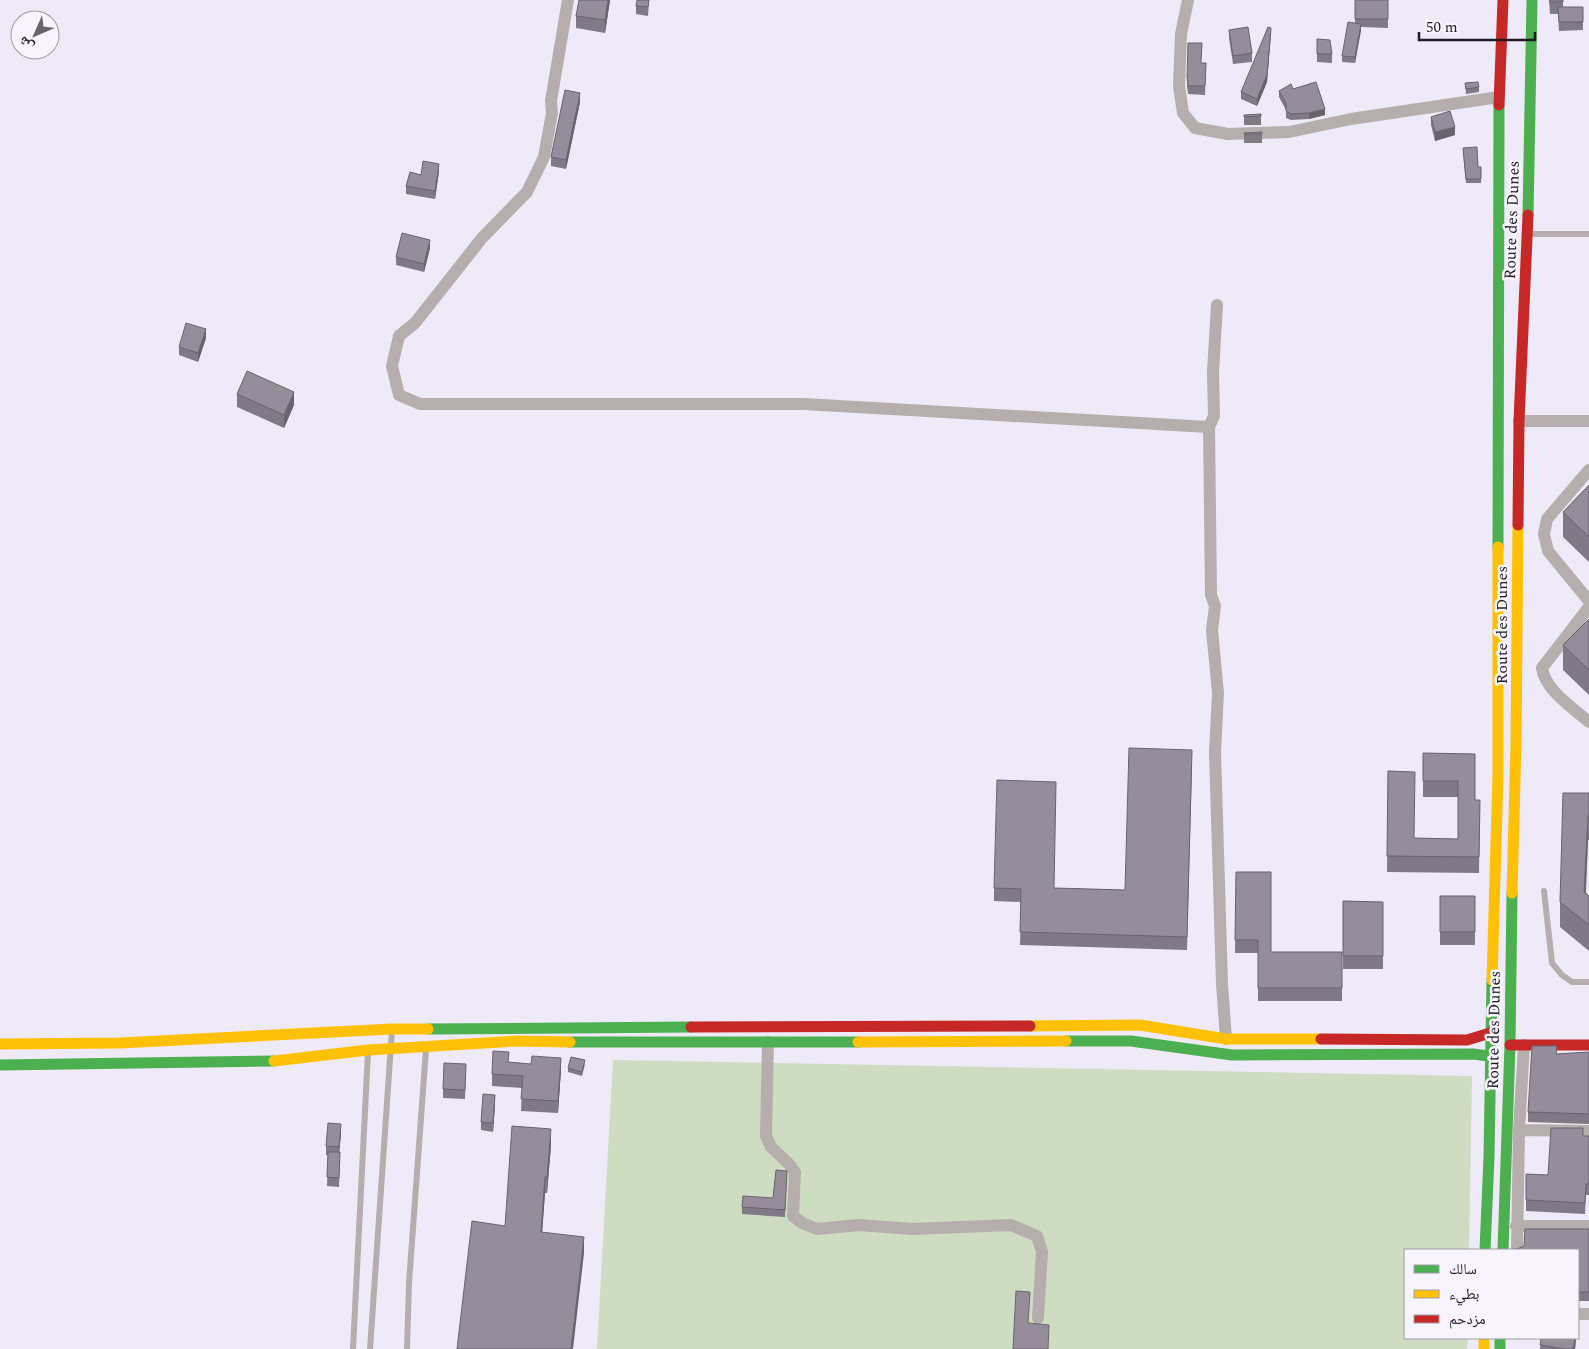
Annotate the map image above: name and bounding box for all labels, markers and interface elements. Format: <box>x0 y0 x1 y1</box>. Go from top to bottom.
north arrow <box>10 10 60 60</box>
scale bar <box>1419 10 1535 42</box>
text: 50 m <box>1426 16 1458 39</box>
text: ش <box>13 31 39 57</box>
street label: Route des Dunes <box>1498 160 1526 280</box>
street label: Route des Dunes <box>1490 566 1514 684</box>
street label: Route des Dunes <box>1481 971 1507 1089</box>
legend <box>1404 1249 1579 1339</box>
text: سالك <box>1449 1258 1477 1281</box>
text: بطيء <box>1449 1283 1479 1306</box>
text: مزدحم <box>1449 1308 1486 1331</box>

